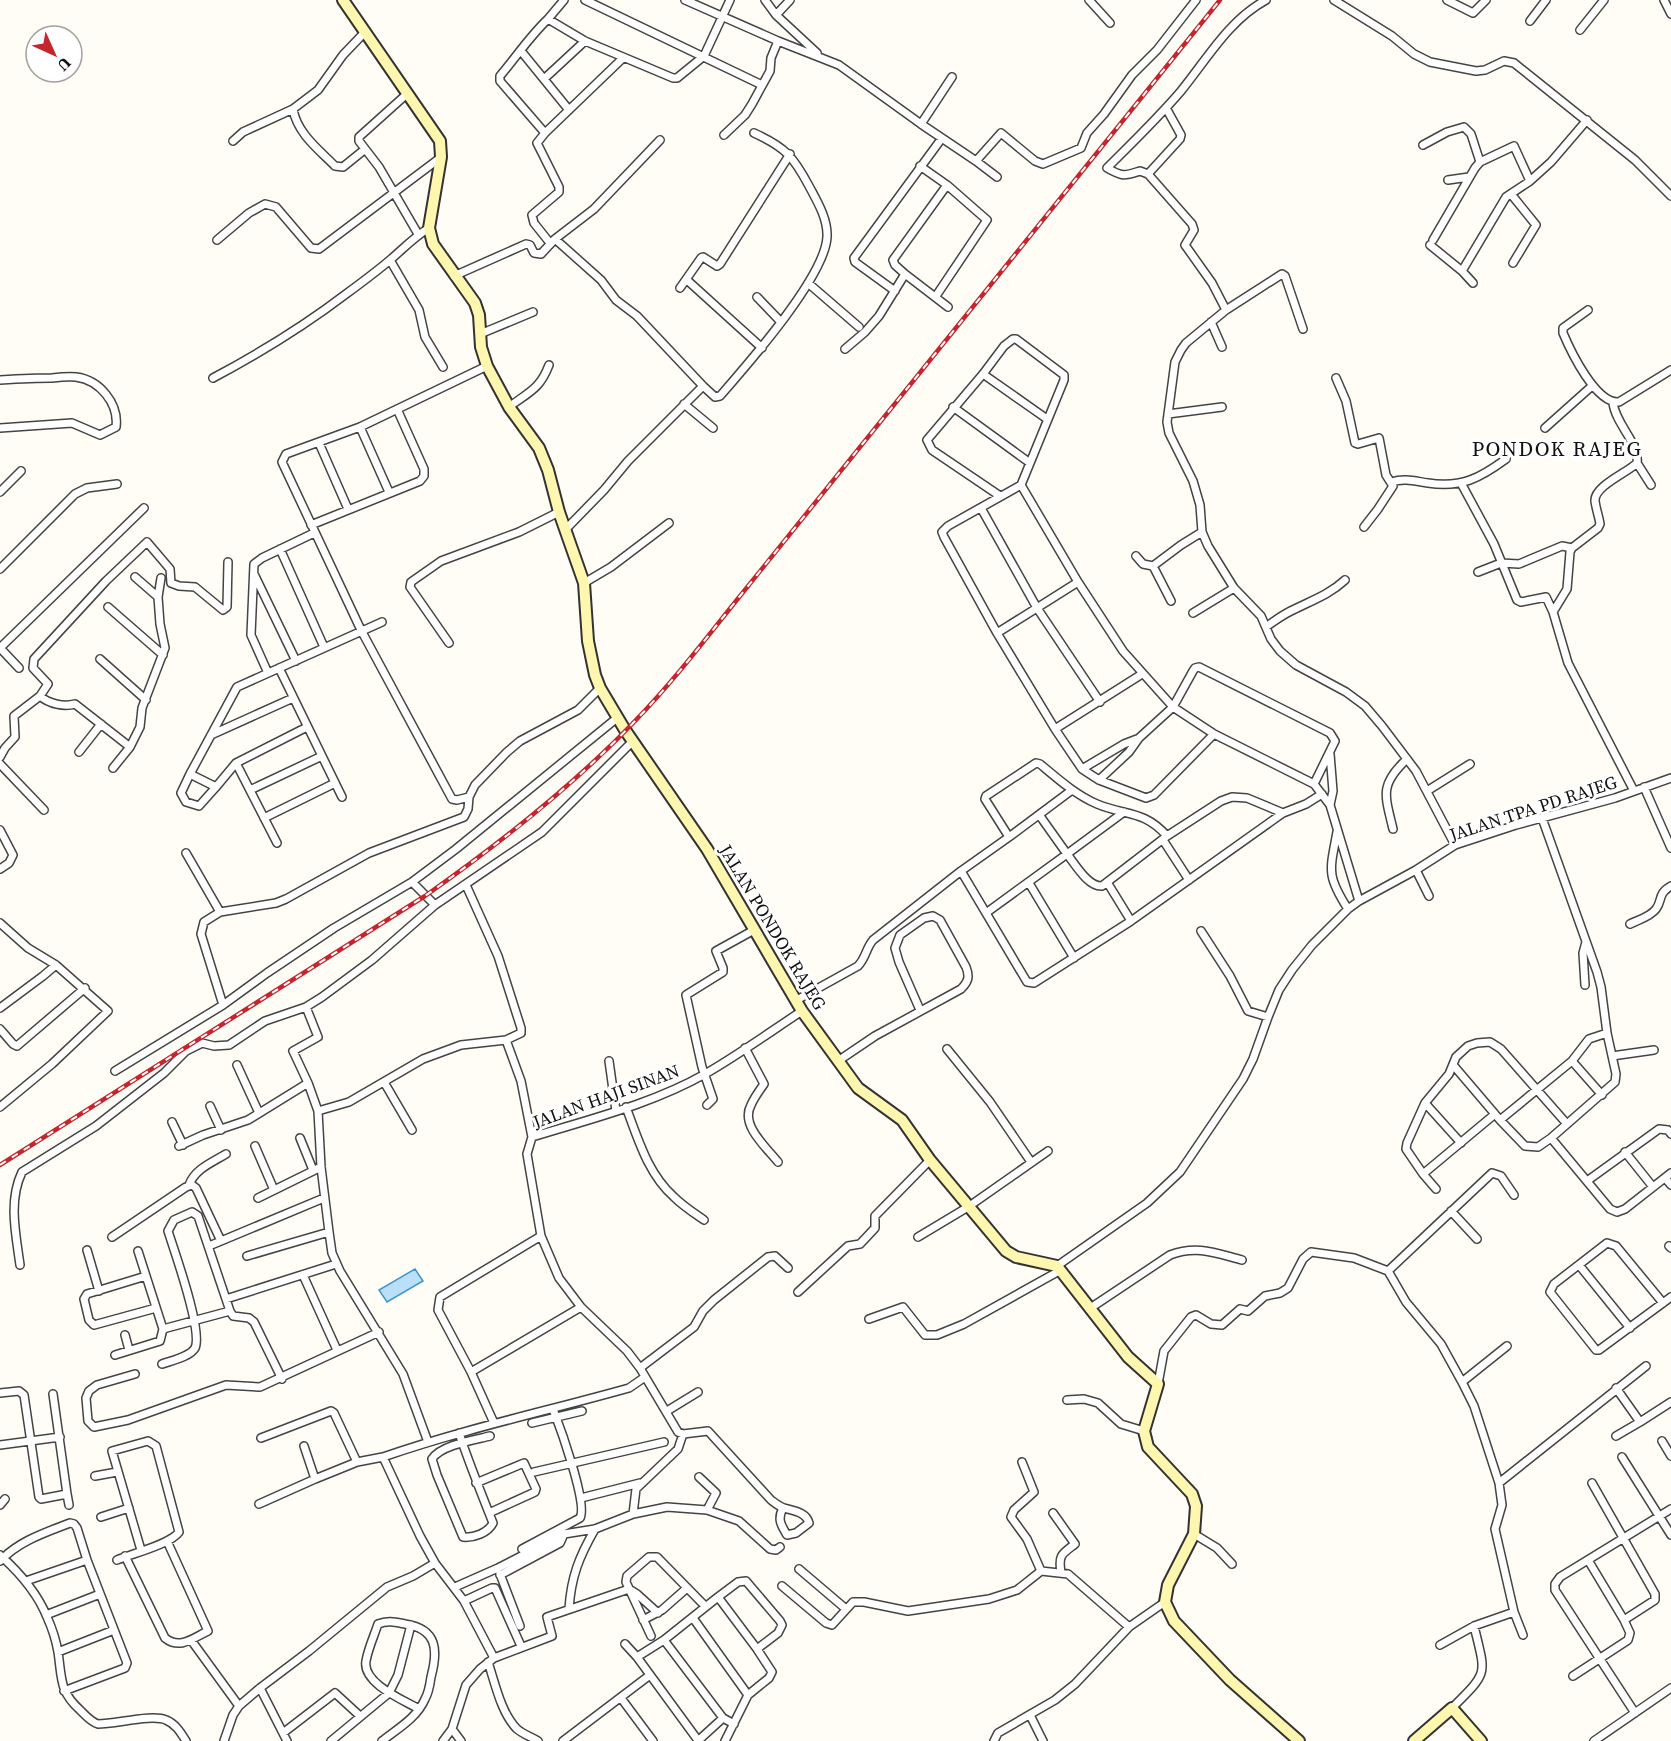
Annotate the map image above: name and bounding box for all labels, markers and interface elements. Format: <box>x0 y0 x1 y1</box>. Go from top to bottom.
north arrow <box>24 24 84 84</box>
text: U <box>52 53 77 77</box>
district label: PONDOK RAJEG <box>1472 434 1642 463</box>
street label: JALAN TPA PD RAJEG <box>1445 769 1620 847</box>
street label: JALAN PONDOK RAJEG <box>713 839 832 1014</box>
street label: JALAN HAJI SINAN <box>528 1058 683 1134</box>

